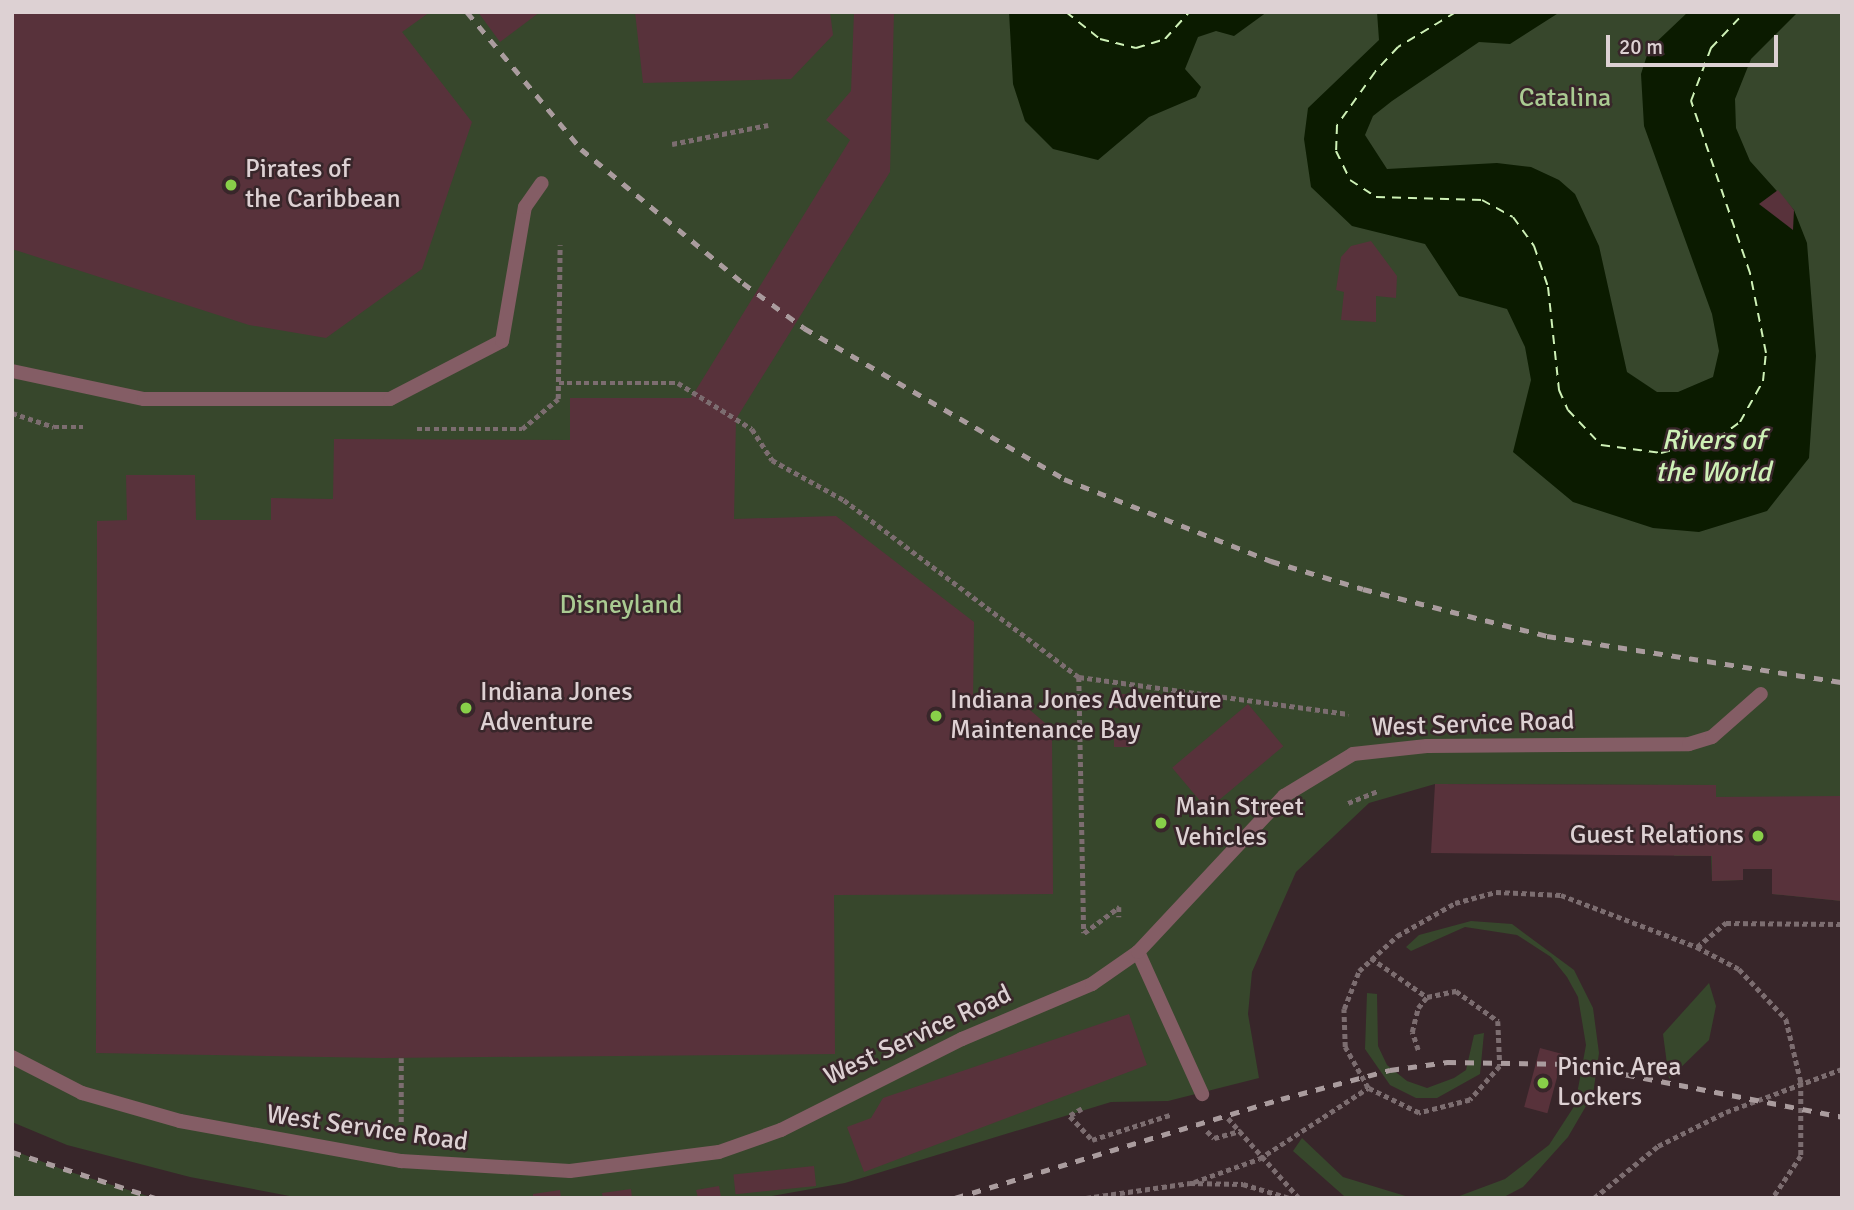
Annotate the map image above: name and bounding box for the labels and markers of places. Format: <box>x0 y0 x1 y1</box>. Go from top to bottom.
place label: Pirates of the Caribbean <box>245 154 401 216</box>
marker: Pirates of the Caribbean <box>223 177 239 193</box>
place label: Indiana Jones Adventure <box>480 677 633 738</box>
place label: Indiana Jones Adventure Maintenance Bay <box>950 685 1222 746</box>
marker: Indiana Jones Adventure <box>458 700 474 716</box>
marker: Indiana Jones Adventure Maintenance Bay <box>928 708 944 724</box>
place label: Main Street Vehicles <box>1175 792 1304 854</box>
marker: Main Street Vehicles <box>1153 815 1169 831</box>
place label: Guest Relations <box>1570 820 1744 852</box>
marker: Guest Relations <box>1750 828 1766 844</box>
place label: Picnic Area Lockers <box>1557 1052 1681 1114</box>
marker: Picnic Area Lockers <box>1535 1075 1551 1091</box>

